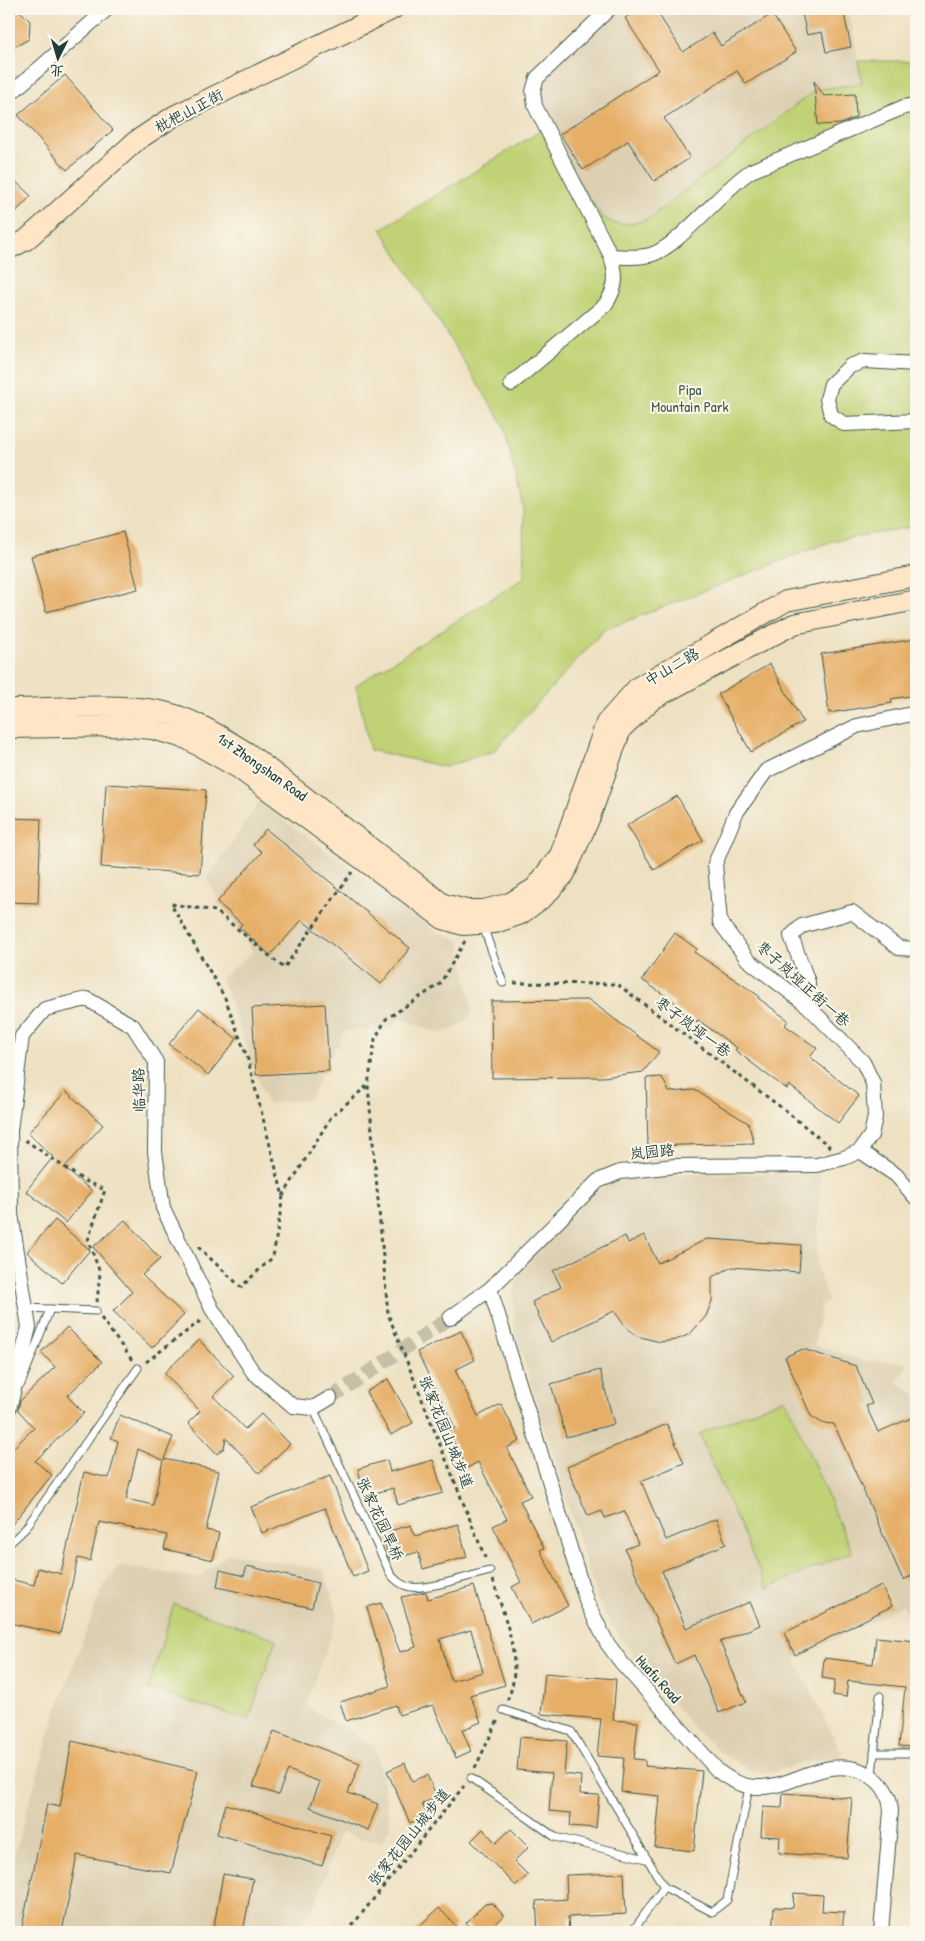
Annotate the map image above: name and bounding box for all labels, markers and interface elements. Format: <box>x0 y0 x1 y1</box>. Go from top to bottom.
north arrow <box>32 32 82 82</box>
text: 北 <box>49 61 65 82</box>
street label: 枇杷山正街 <box>151 84 227 137</box>
park label: Pipa Mountain Park <box>651 379 729 417</box>
street label: 中山二路 <box>641 642 703 691</box>
street label: 1st Zhongshan Road <box>213 728 312 806</box>
street label: 枣子岚垭正街一巷 <box>752 936 855 1032</box>
street label: 枣子岚垭一巷 <box>651 991 736 1062</box>
street label: 临华路 <box>128 1067 149 1113</box>
street label: 岚园路 <box>628 1139 675 1164</box>
street label: 张家花园山城步道 <box>414 1372 479 1491</box>
street label: 张家花园旱桥 <box>352 1474 409 1564</box>
street label: Huafu Road <box>631 1650 686 1707</box>
street label: 张家花园山城步道 <box>363 1783 455 1890</box>

